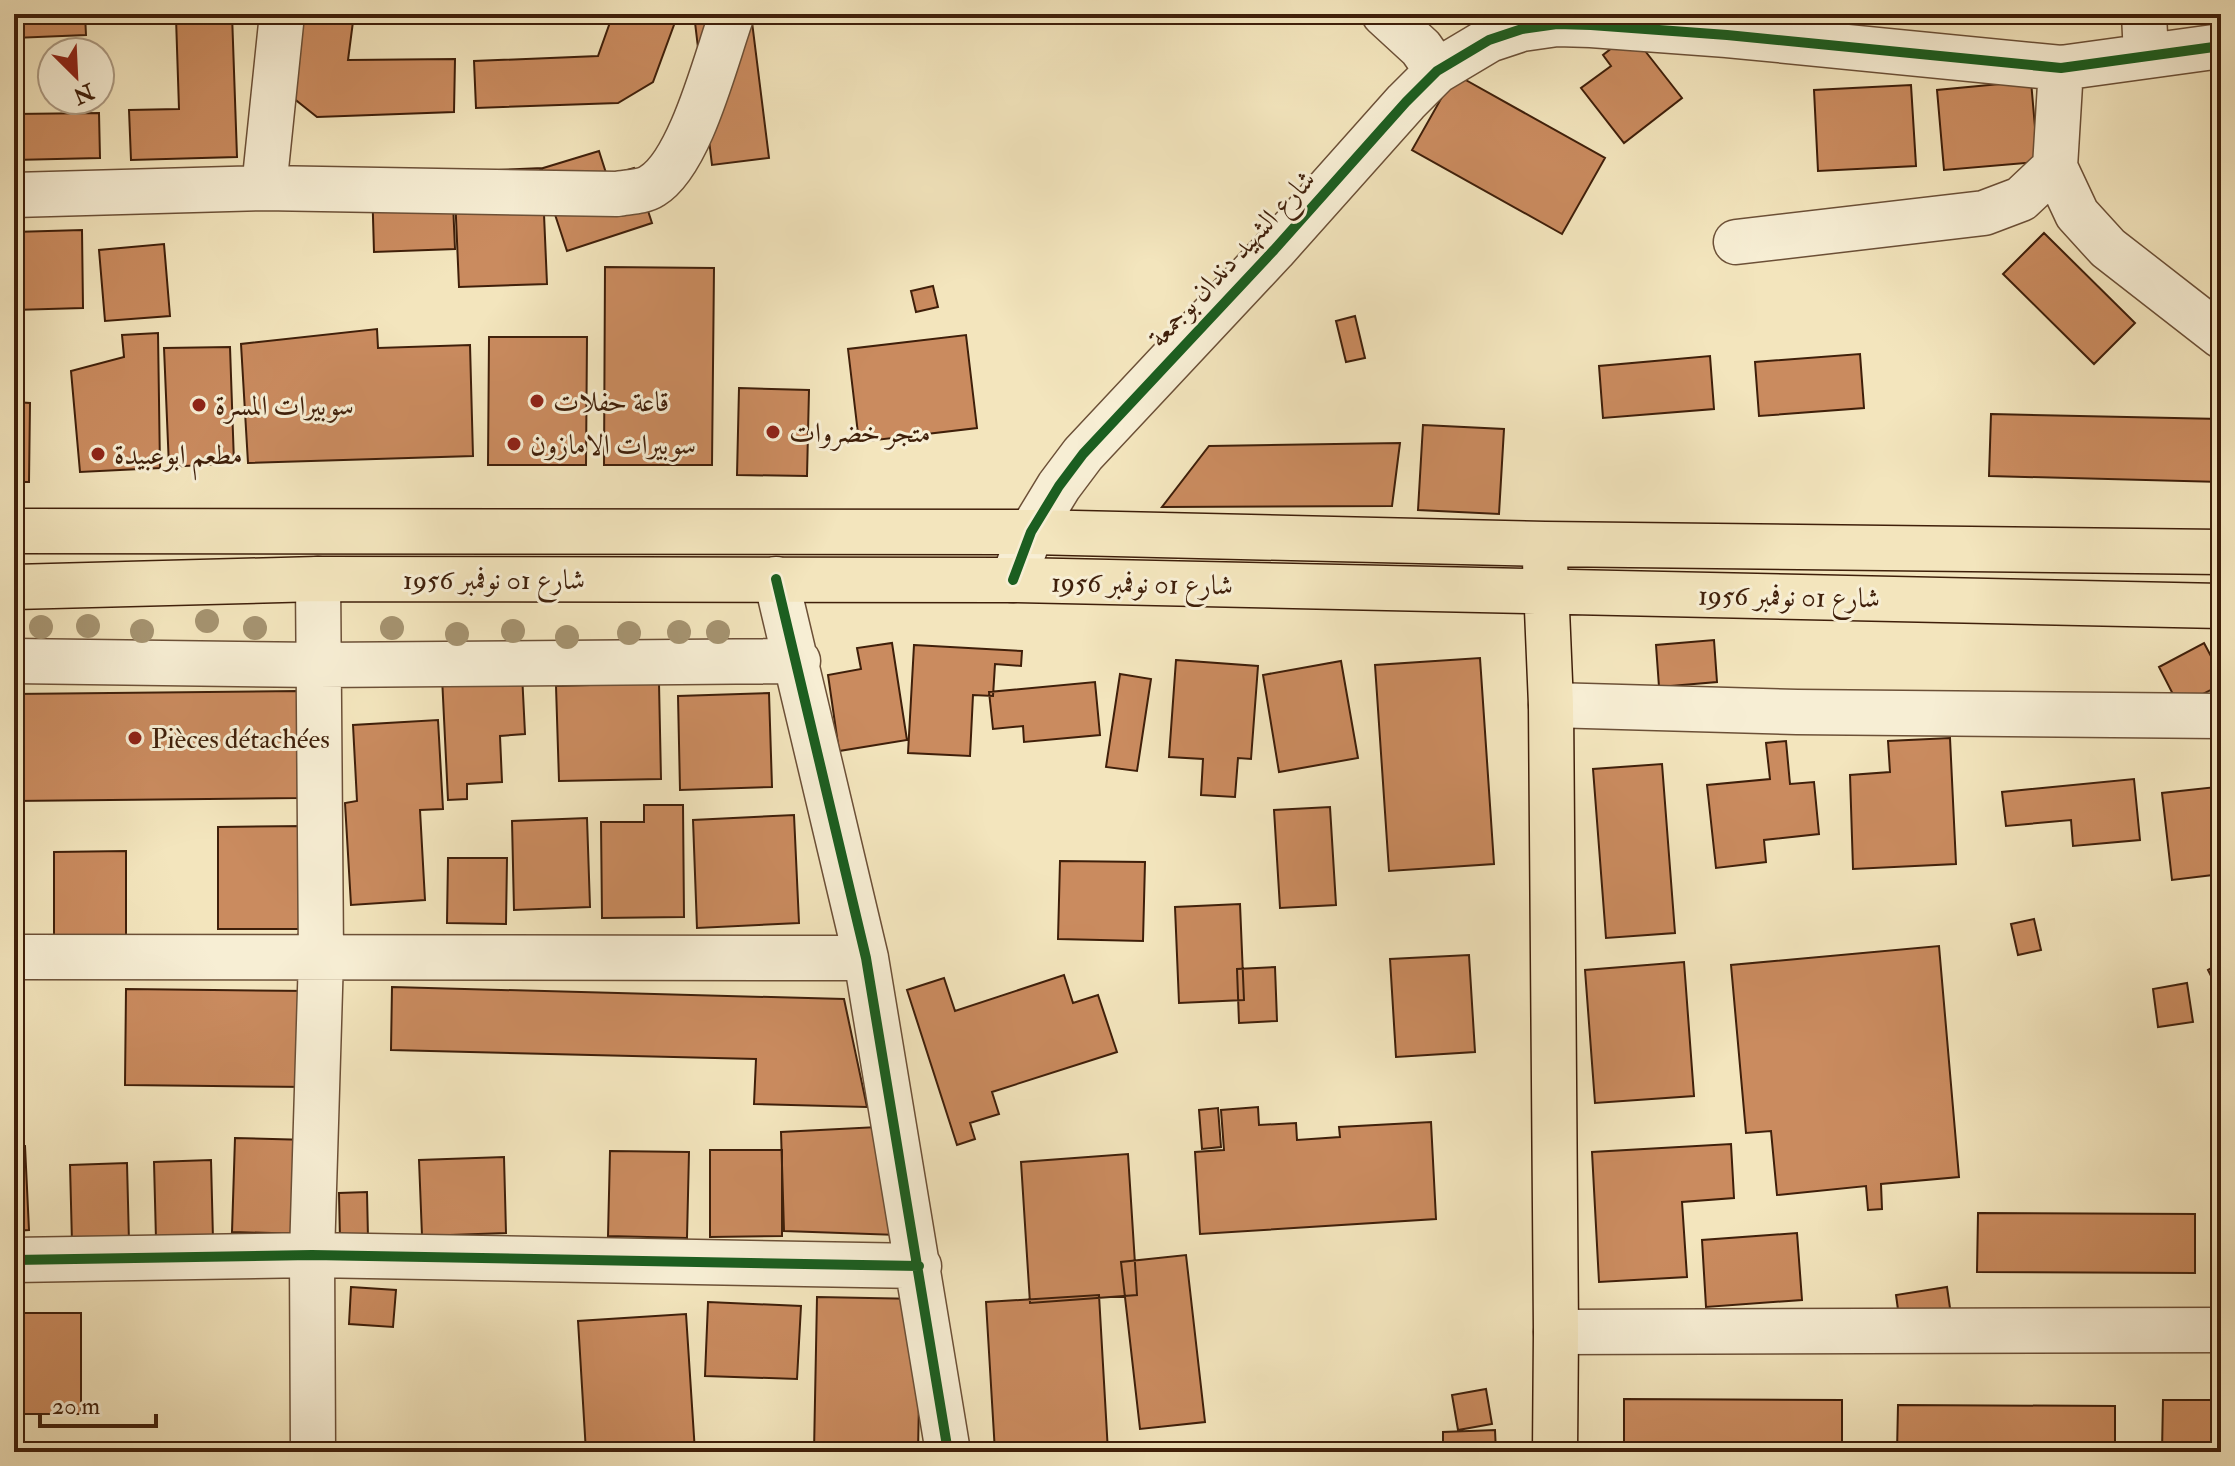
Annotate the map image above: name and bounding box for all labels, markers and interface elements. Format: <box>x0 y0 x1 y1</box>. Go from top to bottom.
north arrow <box>36 36 116 116</box>
text: N <box>69 76 99 110</box>
street label: شارع الشهيد دندان بوجمعة <box>1141 163 1327 358</box>
place label: قاعة حفلات <box>553 385 669 420</box>
place label: سوبيرات المسرة <box>215 389 354 424</box>
marker: قاعة حفلات <box>528 392 546 410</box>
marker: سوبيرات المسرة <box>190 396 208 414</box>
place label: متجر خضروات <box>789 416 931 451</box>
marker: متجر خضروات <box>764 423 782 441</box>
place label: سوبيرات الامازون <box>530 428 696 463</box>
marker: سوبيرات الامازون <box>505 435 523 453</box>
place label: مطعم ابوعبيدة <box>114 438 243 481</box>
marker: مطعم ابوعبيدة <box>89 445 107 463</box>
street label: شارع 01 نوفمبر 1956 <box>403 563 585 603</box>
street label: شارع 01 نوفمبر 1956 <box>1050 565 1233 609</box>
street label: شارع 01 نوفمبر 1956 <box>1697 578 1880 622</box>
place label: Pièces détachées <box>151 722 330 757</box>
marker: Pièces détachées <box>126 729 144 747</box>
scale bar <box>40 1378 156 1428</box>
text: 20 m <box>52 1391 101 1422</box>

